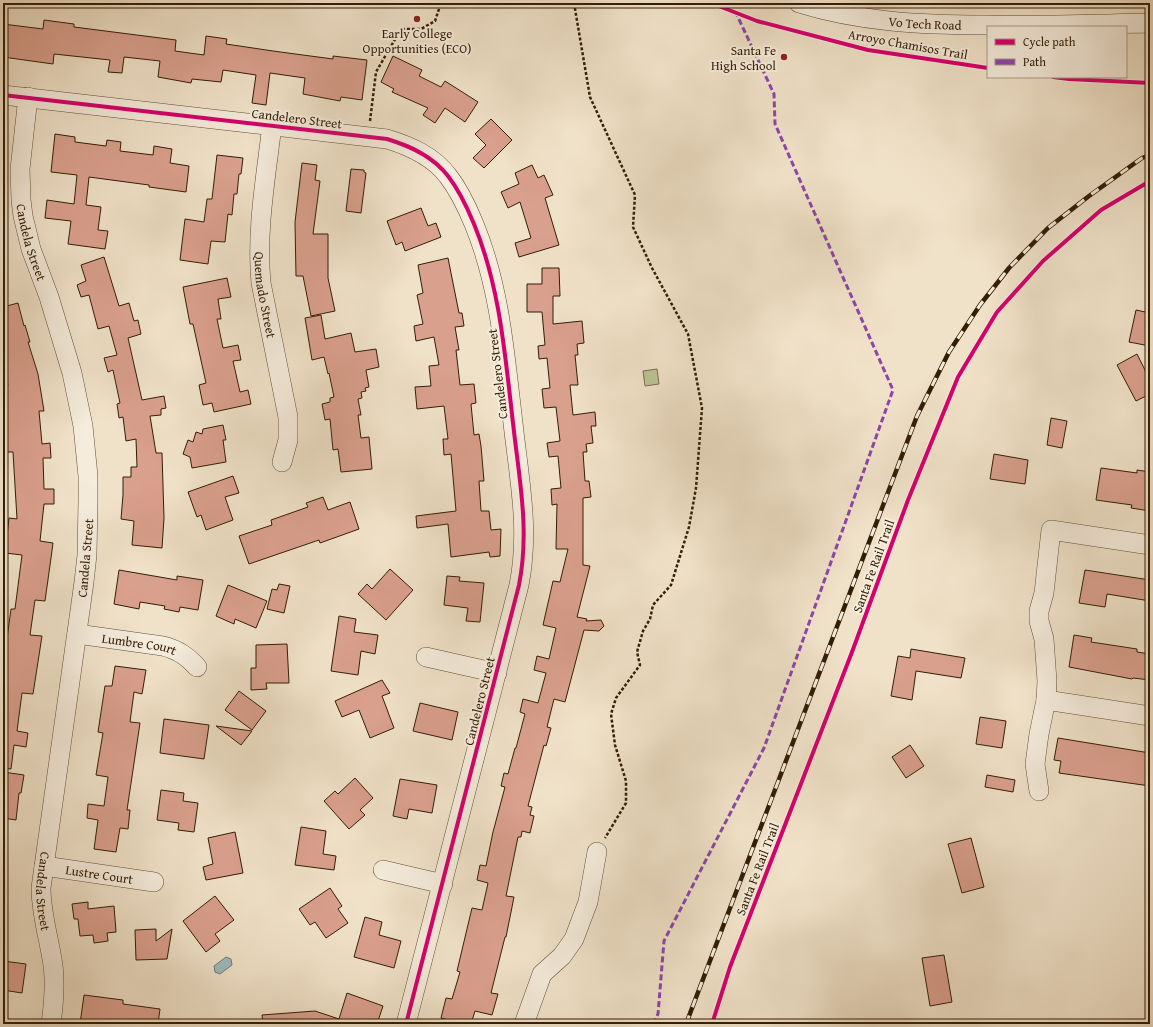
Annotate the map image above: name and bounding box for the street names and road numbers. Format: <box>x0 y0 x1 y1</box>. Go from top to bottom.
street label: Vo Tech Road <box>888 12 962 35</box>
street label: Arroyo Chamisos Trail <box>847 25 970 64</box>
street label: Candelero Street <box>251 104 344 134</box>
street label: Candela Street <box>12 203 51 284</box>
street label: Quemado Street <box>250 252 281 340</box>
street label: Candelero Street <box>482 327 512 420</box>
street label: Candela Street <box>73 517 98 598</box>
street label: Santa Fe Rail Trail <box>848 517 899 615</box>
street label: Lumbre Court <box>101 629 180 660</box>
street label: Candelero Street <box>459 654 500 747</box>
street label: Santa Fe Rail Trail <box>731 820 784 918</box>
street label: Candela Street <box>31 851 55 933</box>
street label: Lustre Court <box>64 860 135 889</box>

